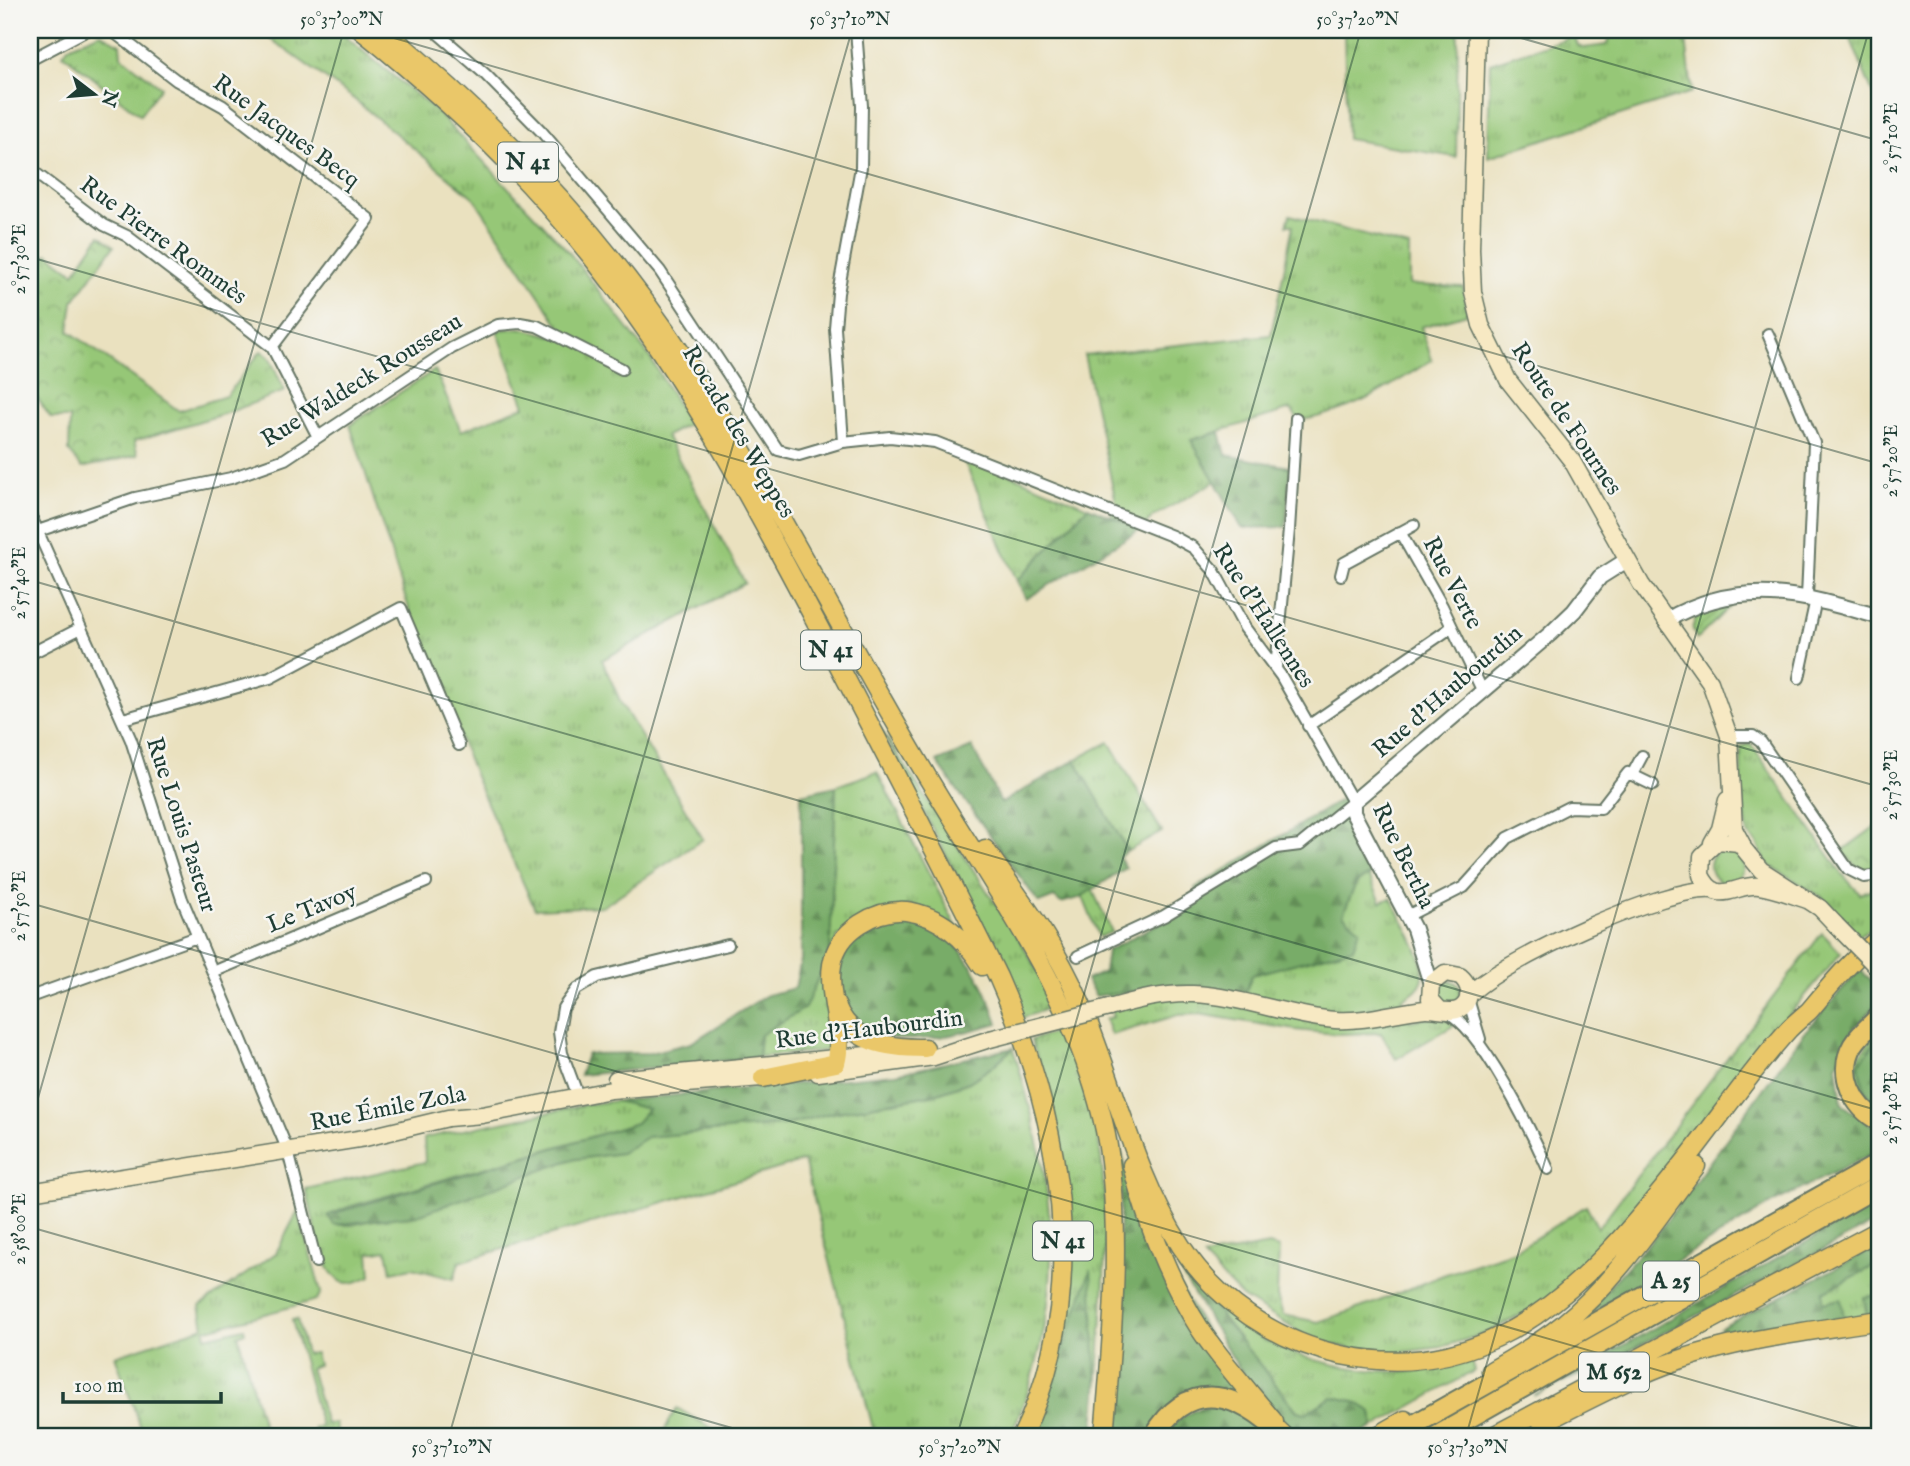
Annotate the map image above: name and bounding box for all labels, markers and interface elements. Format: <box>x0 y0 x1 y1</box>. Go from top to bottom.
text: 50°37'00"N <box>300 9 384 32</box>
text: 50°37'10"N <box>809 9 891 32</box>
text: 50°37'20"N <box>1317 9 1400 32</box>
north arrow <box>60 60 130 130</box>
street label: Rue Jacques Becq <box>206 68 367 197</box>
text: N <box>94 86 122 110</box>
text: 2°57'10"E <box>1881 103 1904 173</box>
road number: N 41 <box>498 142 558 182</box>
street label: Rue Pierre Rommès <box>73 170 253 312</box>
text: 2°57'30"E <box>9 223 32 295</box>
street label: Rue Waldeck Rousseau <box>256 307 468 455</box>
street label: Route de Fournes <box>1503 336 1629 502</box>
street label: Rocade des Weppes <box>674 340 802 524</box>
text: 2°57'20"E <box>1881 425 1904 497</box>
street label: Rue Verte <box>1415 531 1489 635</box>
street label: Rue d'Hallennes <box>1205 538 1321 694</box>
text: 2°57'40"E <box>9 546 32 620</box>
street label: Rue d'Haubourdin <box>1367 618 1529 766</box>
road number: N 41 <box>801 630 861 670</box>
street label: Rue Louis Pasteur <box>138 733 224 917</box>
text: 2°57'30"E <box>1881 749 1904 821</box>
street label: Rue Bertha <box>1364 798 1442 915</box>
text: 2°57'50"E <box>9 871 32 941</box>
street label: Le Tavoy <box>262 877 362 941</box>
street label: Rue d'Haubourdin <box>774 1003 965 1057</box>
text: 2°57'40"E <box>1881 1071 1904 1145</box>
street label: Rue Émile Zola <box>308 1079 469 1139</box>
text: 2°58'00"E <box>9 1193 32 1265</box>
road number: N 41 <box>1033 1222 1093 1260</box>
road number: A 25 <box>1643 1262 1699 1300</box>
road number: M 652 <box>1579 1352 1649 1392</box>
scale bar <box>63 1361 220 1405</box>
text: 100 m <box>74 1373 123 1400</box>
text: 50°37'10"N <box>411 1437 493 1460</box>
text: 50°37'20"N <box>919 1437 1002 1460</box>
text: 50°37'30"N <box>1427 1437 1509 1460</box>

